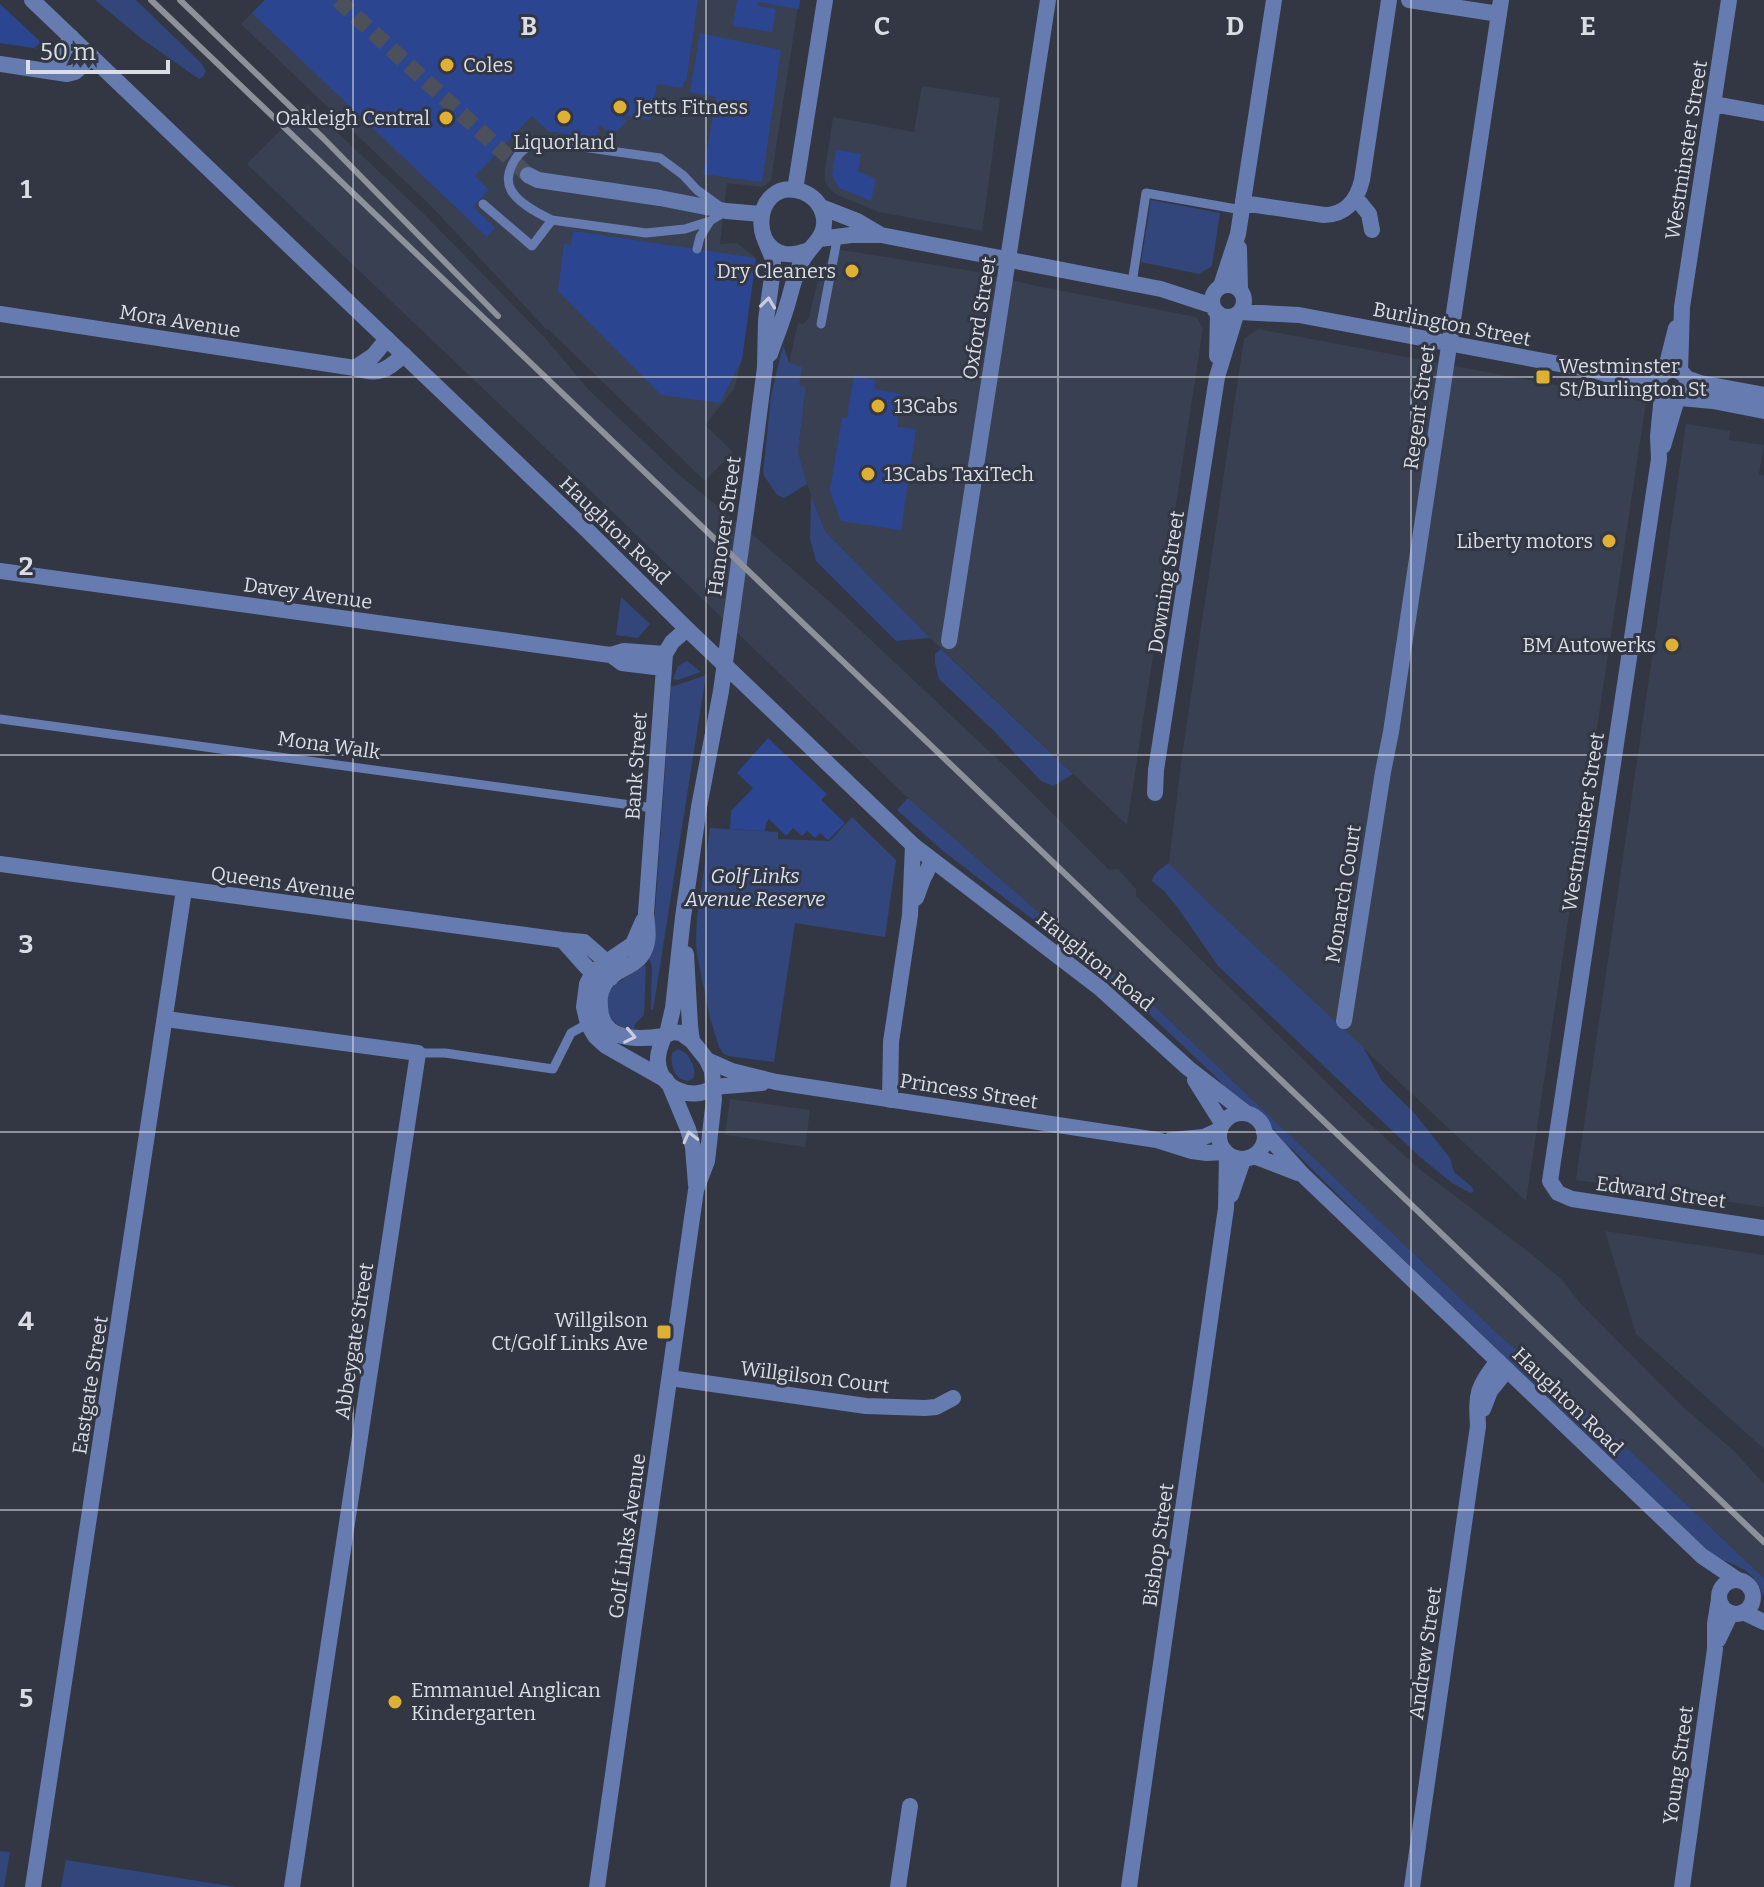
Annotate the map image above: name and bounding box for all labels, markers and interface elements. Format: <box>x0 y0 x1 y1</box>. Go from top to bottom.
text: B <box>521 11 537 42</box>
text: C <box>874 11 890 42</box>
text: D <box>1226 11 1244 42</box>
text: E <box>1580 11 1596 42</box>
scale bar <box>28 24 168 74</box>
text: 50 m <box>40 38 96 66</box>
place label: Coles <box>463 53 513 77</box>
marker: Coles <box>438 56 456 74</box>
street label: Westminster Street <box>1660 59 1712 241</box>
place label: Jetts Fitness <box>635 95 748 119</box>
marker: Jetts Fitness <box>611 98 629 116</box>
place label: Oakleigh Central <box>275 106 430 130</box>
marker: Liquorland <box>555 108 573 126</box>
marker: Oakleigh Central <box>437 109 455 127</box>
place label: Liquorland <box>513 130 615 154</box>
text: 1 <box>20 174 32 205</box>
street label: Oxford Street <box>957 255 1001 381</box>
place label: Dry Cleaners <box>717 259 836 283</box>
marker: Dry Cleaners <box>843 262 861 280</box>
one-way arrow <box>760 296 777 309</box>
street label: Burlington Street <box>1371 297 1533 351</box>
street label: Mora Avenue <box>118 300 242 342</box>
street label: Regent Street <box>1398 343 1440 471</box>
place label: Westminster St/Burlington St <box>1559 354 1707 401</box>
marker: Westminster St/Burlington St <box>1534 368 1552 386</box>
place label: 13Cabs <box>894 394 958 418</box>
marker: 13Cabs <box>869 397 887 415</box>
street label: Hanover Street <box>702 455 746 597</box>
place label: 13Cabs TaxiTech <box>884 462 1034 486</box>
marker: 13Cabs TaxiTech <box>859 465 877 483</box>
street label: Haughton Road <box>555 471 675 589</box>
street label: Downing Street <box>1143 509 1189 655</box>
place label: Liberty motors <box>1456 529 1593 553</box>
marker: Liberty motors <box>1600 532 1618 550</box>
text: 2 <box>19 551 33 582</box>
street label: Davey Avenue <box>242 572 374 614</box>
place label: BM Autowerks <box>1522 633 1656 657</box>
marker: BM Autowerks <box>1663 636 1681 654</box>
street label: Bank Street <box>620 711 652 821</box>
street label: Mona Walk <box>276 726 383 764</box>
street label: Westminster Street <box>1557 731 1609 913</box>
street label: Monarch Court <box>1320 823 1366 965</box>
street label: Queens Avenue <box>209 861 357 905</box>
park label: Golf Links Avenue Reserve <box>684 864 825 911</box>
street label: Haughton Road <box>1031 906 1159 1016</box>
text: 3 <box>19 929 33 960</box>
one-way arrow <box>623 1027 637 1044</box>
street label: Princess Street <box>898 1068 1040 1114</box>
one-way arrow <box>682 1130 699 1144</box>
street label: Edward Street <box>1595 1171 1727 1213</box>
street label: Abbeygate Street <box>330 1261 378 1421</box>
text: 4 <box>18 1306 34 1337</box>
place label: Willgilson Ct/Golf Links Ave <box>491 1308 648 1355</box>
street label: Eastgate Street <box>67 1314 113 1456</box>
marker: Willgilson Ct/Golf Links Ave <box>655 1323 673 1341</box>
street label: Haughton Road <box>1508 1342 1628 1460</box>
street label: Willgilson Court <box>739 1356 891 1398</box>
street label: Golf Links Avenue <box>604 1452 650 1620</box>
street label: Bishop Street <box>1137 1482 1179 1608</box>
street label: Andrew Street <box>1404 1585 1446 1721</box>
place label: Emmanuel Anglican Kindergarten <box>411 1678 601 1725</box>
text: 5 <box>19 1683 33 1714</box>
marker: Emmanuel Anglican Kindergarten <box>386 1693 404 1711</box>
street label: Young Street <box>1658 1704 1698 1826</box>

